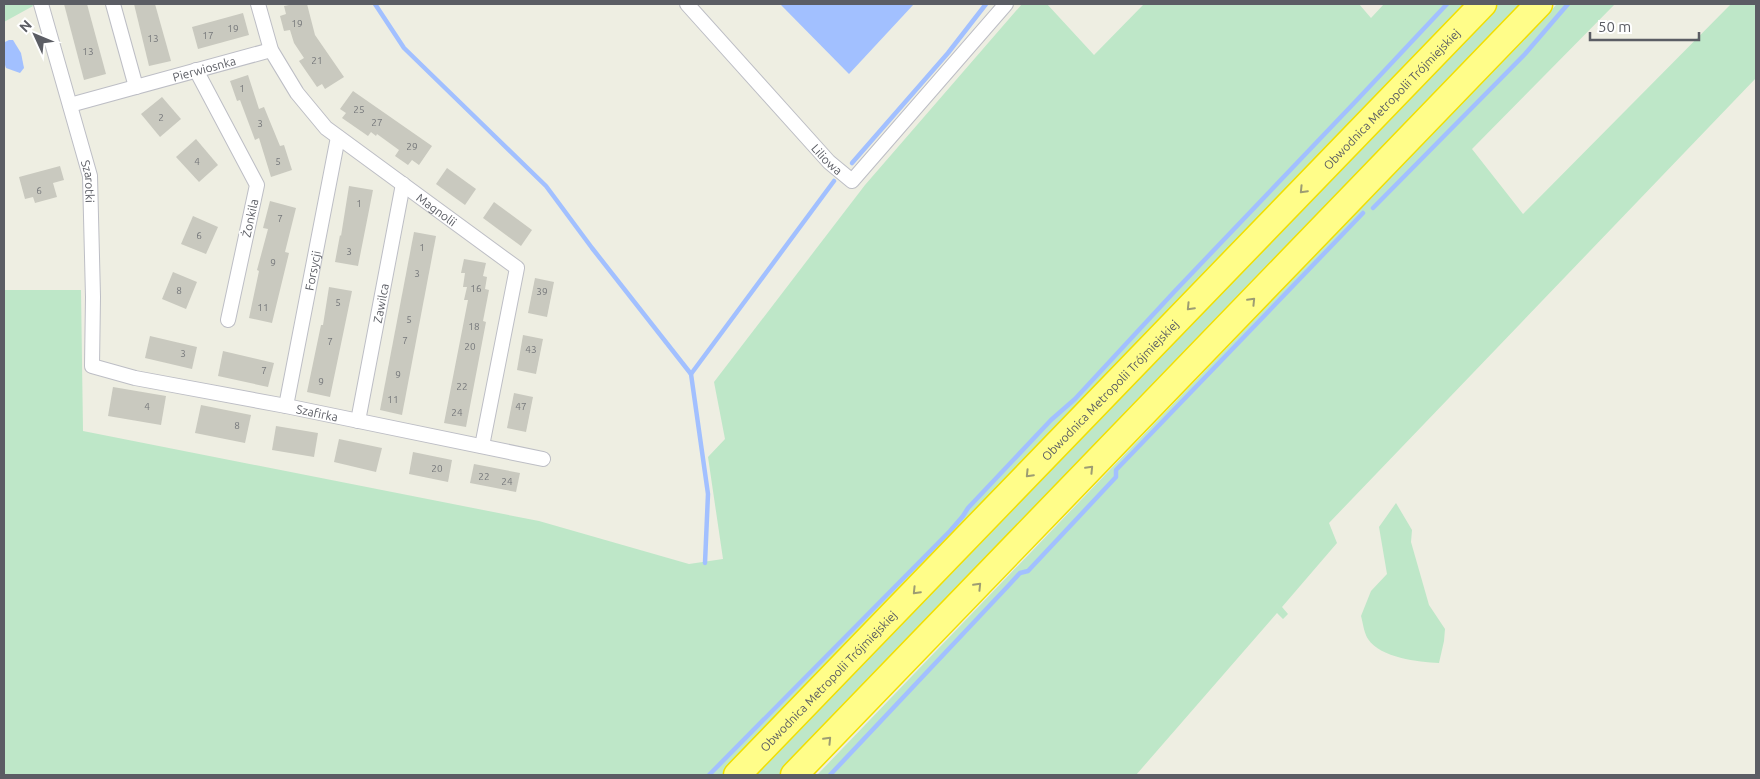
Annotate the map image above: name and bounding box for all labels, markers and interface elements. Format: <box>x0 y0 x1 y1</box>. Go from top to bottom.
north arrow <box>10 10 60 60</box>
scale bar <box>1590 10 1699 42</box>
text: N <box>16 17 35 35</box>
house number: 19 <box>291 18 303 29</box>
text: 50 m <box>1598 18 1631 35</box>
house number: 19 <box>227 23 239 34</box>
street label: Obwodnica Metropolii Trójmiejskiej <box>1320 26 1462 172</box>
house number: 17 <box>202 30 214 41</box>
house number: 13 <box>147 33 159 44</box>
house number: 13 <box>82 46 94 57</box>
street label: Pierwiosnka <box>171 53 237 83</box>
house number: 21 <box>311 55 323 66</box>
house number: 1 <box>239 83 245 94</box>
house number: 25 <box>353 104 365 115</box>
house number: 2 <box>158 112 164 123</box>
house number: 27 <box>371 117 383 128</box>
house number: 3 <box>257 118 263 129</box>
house number: 29 <box>406 141 418 152</box>
street label: Liliowa <box>809 141 845 177</box>
house number: 4 <box>194 156 200 167</box>
house number: 5 <box>275 156 281 167</box>
street label: Szarotki <box>79 158 97 203</box>
one-way arrow <box>1300 184 1309 193</box>
house number: 6 <box>36 185 42 196</box>
street label: Magnolii <box>414 190 460 228</box>
street label: Żonkila <box>240 198 260 238</box>
house number: 1 <box>356 198 362 209</box>
house number: 7 <box>277 213 283 224</box>
house number: 6 <box>196 230 202 241</box>
house number: 1 <box>419 242 425 253</box>
house number: 3 <box>346 246 352 257</box>
street label: Forsycji <box>302 249 322 292</box>
house number: 9 <box>270 257 276 268</box>
house number: 3 <box>414 268 420 279</box>
street label: Zawilca <box>370 282 391 324</box>
house number: 16 <box>470 283 482 294</box>
house number: 8 <box>176 285 182 296</box>
house number: 39 <box>536 286 548 297</box>
house number: 5 <box>335 297 341 308</box>
one-way arrow <box>1246 298 1255 307</box>
one-way arrow <box>1187 301 1196 310</box>
house number: 11 <box>257 302 269 313</box>
house number: 5 <box>406 314 412 325</box>
street label: Obwodnica Metropolii Trójmiejskiej <box>1039 317 1181 463</box>
house number: 18 <box>468 321 480 332</box>
house number: 7 <box>402 335 408 346</box>
house number: 7 <box>327 336 333 347</box>
house number: 20 <box>464 341 476 352</box>
house number: 43 <box>525 344 537 355</box>
house number: 3 <box>180 348 186 359</box>
house number: 7 <box>261 365 267 376</box>
house number: 9 <box>395 369 401 380</box>
house number: 9 <box>318 376 324 387</box>
house number: 22 <box>456 381 468 392</box>
house number: 11 <box>387 394 399 405</box>
house number: 4 <box>144 401 150 412</box>
house number: 47 <box>515 401 527 412</box>
street label: Szafirka <box>295 402 339 423</box>
house number: 24 <box>451 407 463 418</box>
house number: 8 <box>234 420 240 431</box>
house number: 20 <box>431 463 443 474</box>
one-way arrow <box>1085 465 1094 474</box>
one-way arrow <box>1026 468 1035 477</box>
house number: 22 <box>478 471 490 482</box>
house number: 24 <box>501 476 513 487</box>
one-way arrow <box>972 582 981 591</box>
one-way arrow <box>913 585 922 594</box>
street label: Obwodnica Metropolii Trójmiejskiej <box>757 608 899 754</box>
one-way arrow <box>822 737 831 746</box>

